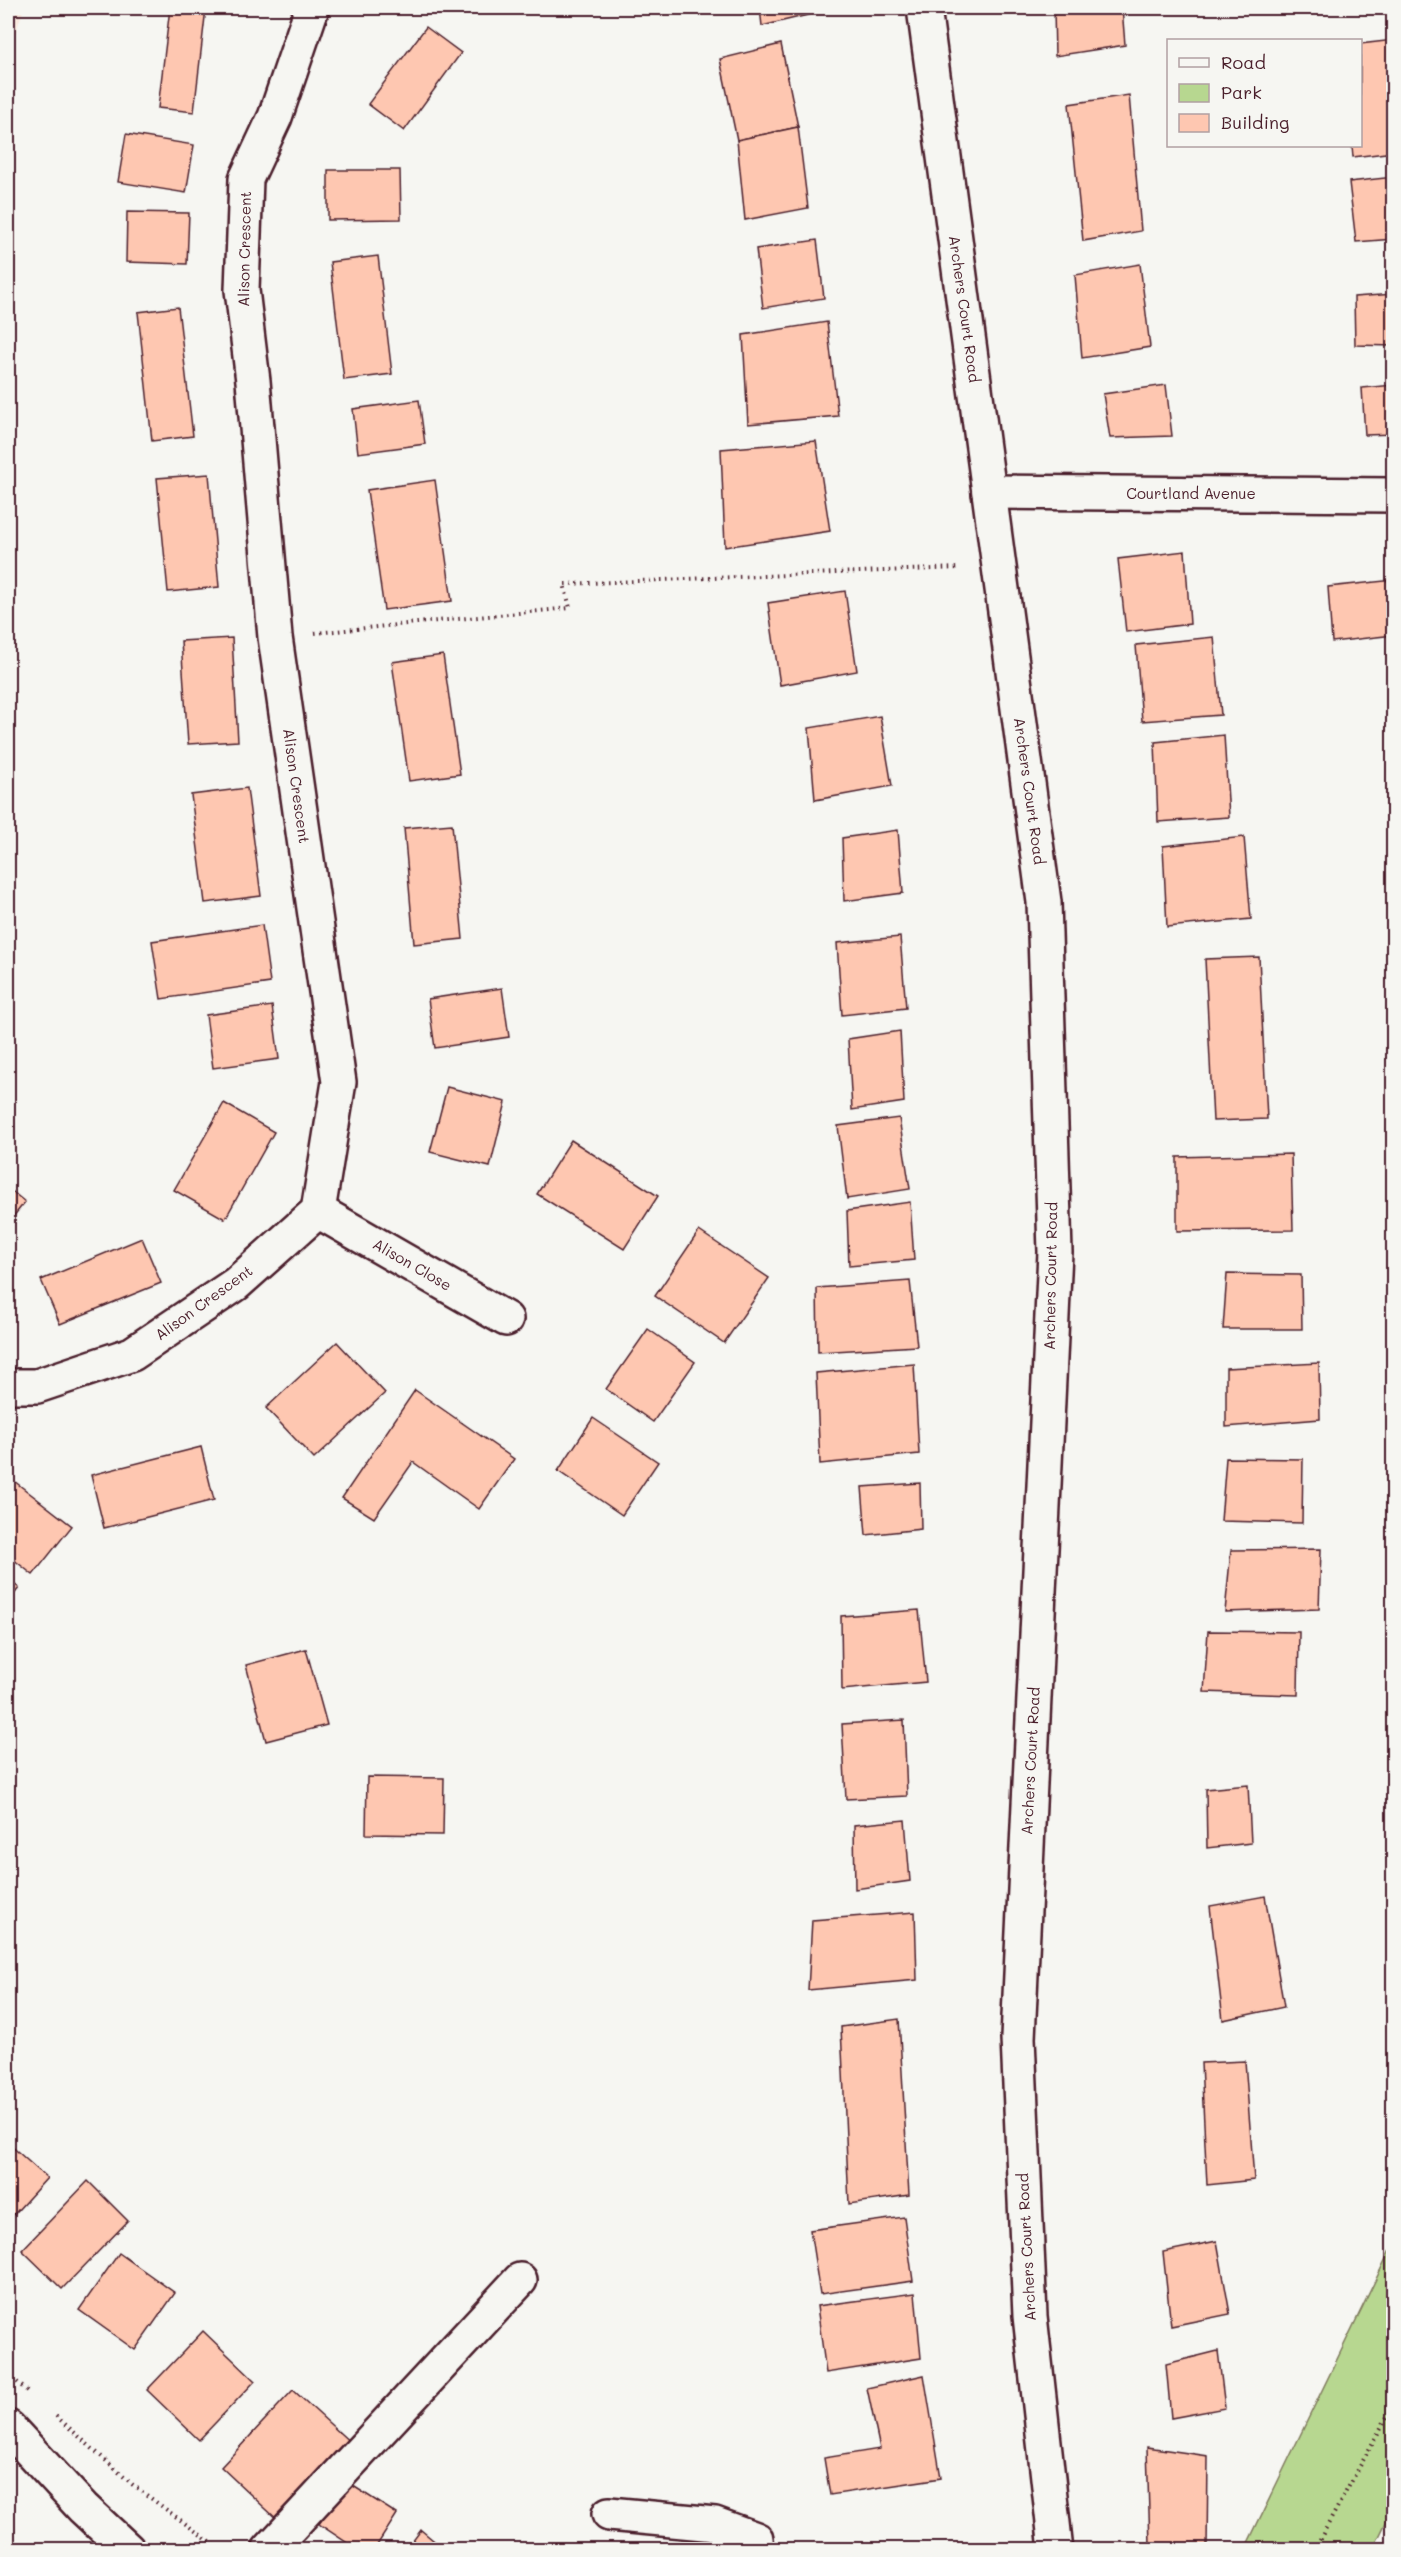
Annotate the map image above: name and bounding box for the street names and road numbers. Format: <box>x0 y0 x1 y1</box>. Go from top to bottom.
street label: Alison Crescent <box>233 191 255 307</box>
street label: Archers Court Road <box>945 234 985 384</box>
street label: Courtland Avenue <box>1126 483 1256 503</box>
street label: Archers Court Road <box>1010 716 1050 866</box>
street label: Alison Crescent <box>279 727 315 845</box>
street label: Archers Court Road <box>1039 1202 1061 1350</box>
street label: Alison Close <box>369 1233 456 1295</box>
street label: Alison Crescent <box>151 1260 256 1344</box>
street label: Archers Court Road <box>1016 1686 1044 1835</box>
street label: Archers Court Road <box>1012 2173 1040 2322</box>

